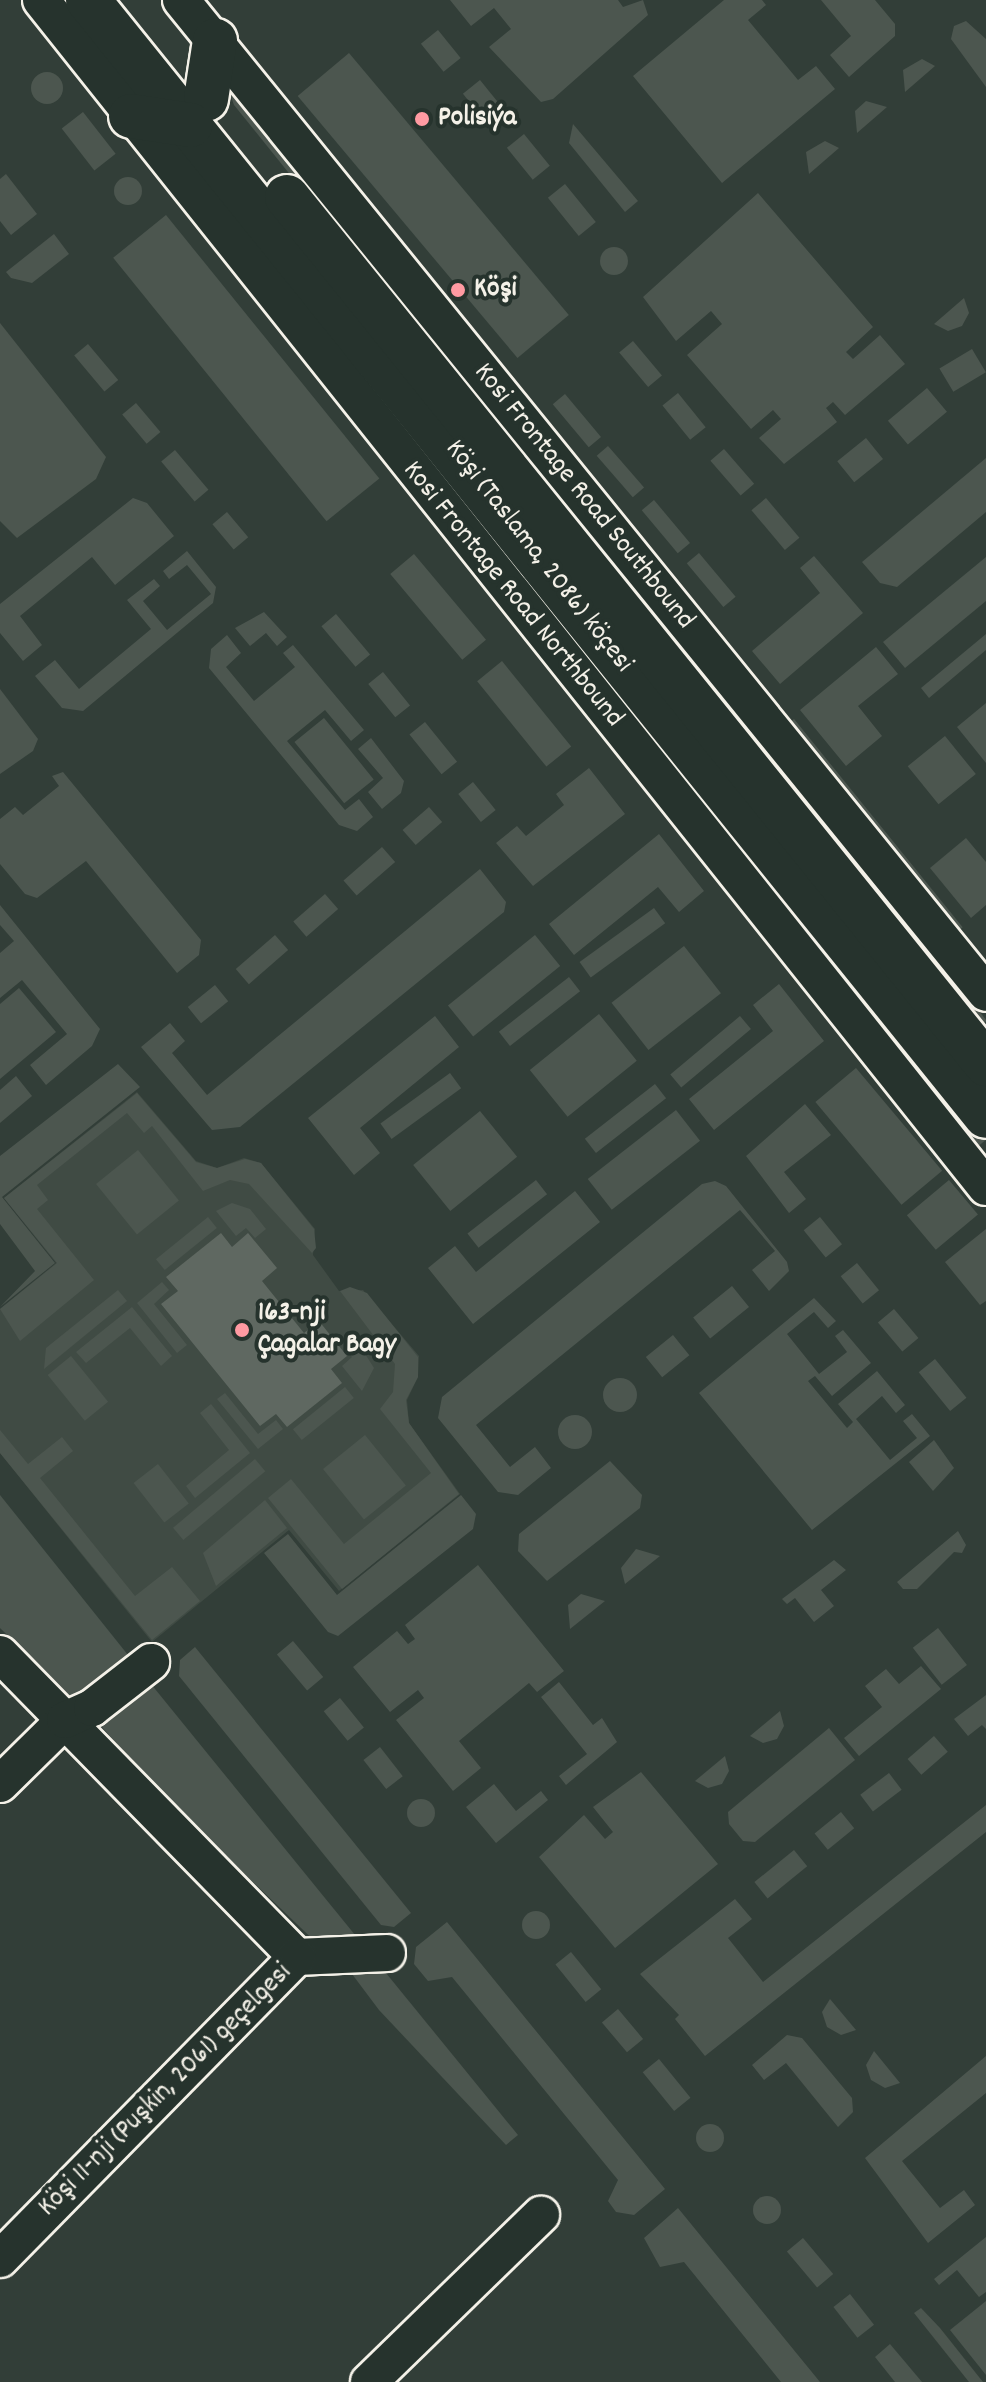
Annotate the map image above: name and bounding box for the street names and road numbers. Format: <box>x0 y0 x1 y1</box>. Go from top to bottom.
street label: Kosi Frontage Road Southbound <box>465 357 701 637</box>
street label: Köşi (Taslama, 2086) köçesi <box>437 434 639 680</box>
street label: Kosi Frontage Road Northbound <box>394 455 630 735</box>
street label: Köşi 11-nji (Puşkin, 2061) geçelgesi <box>32 1957 300 2225</box>

